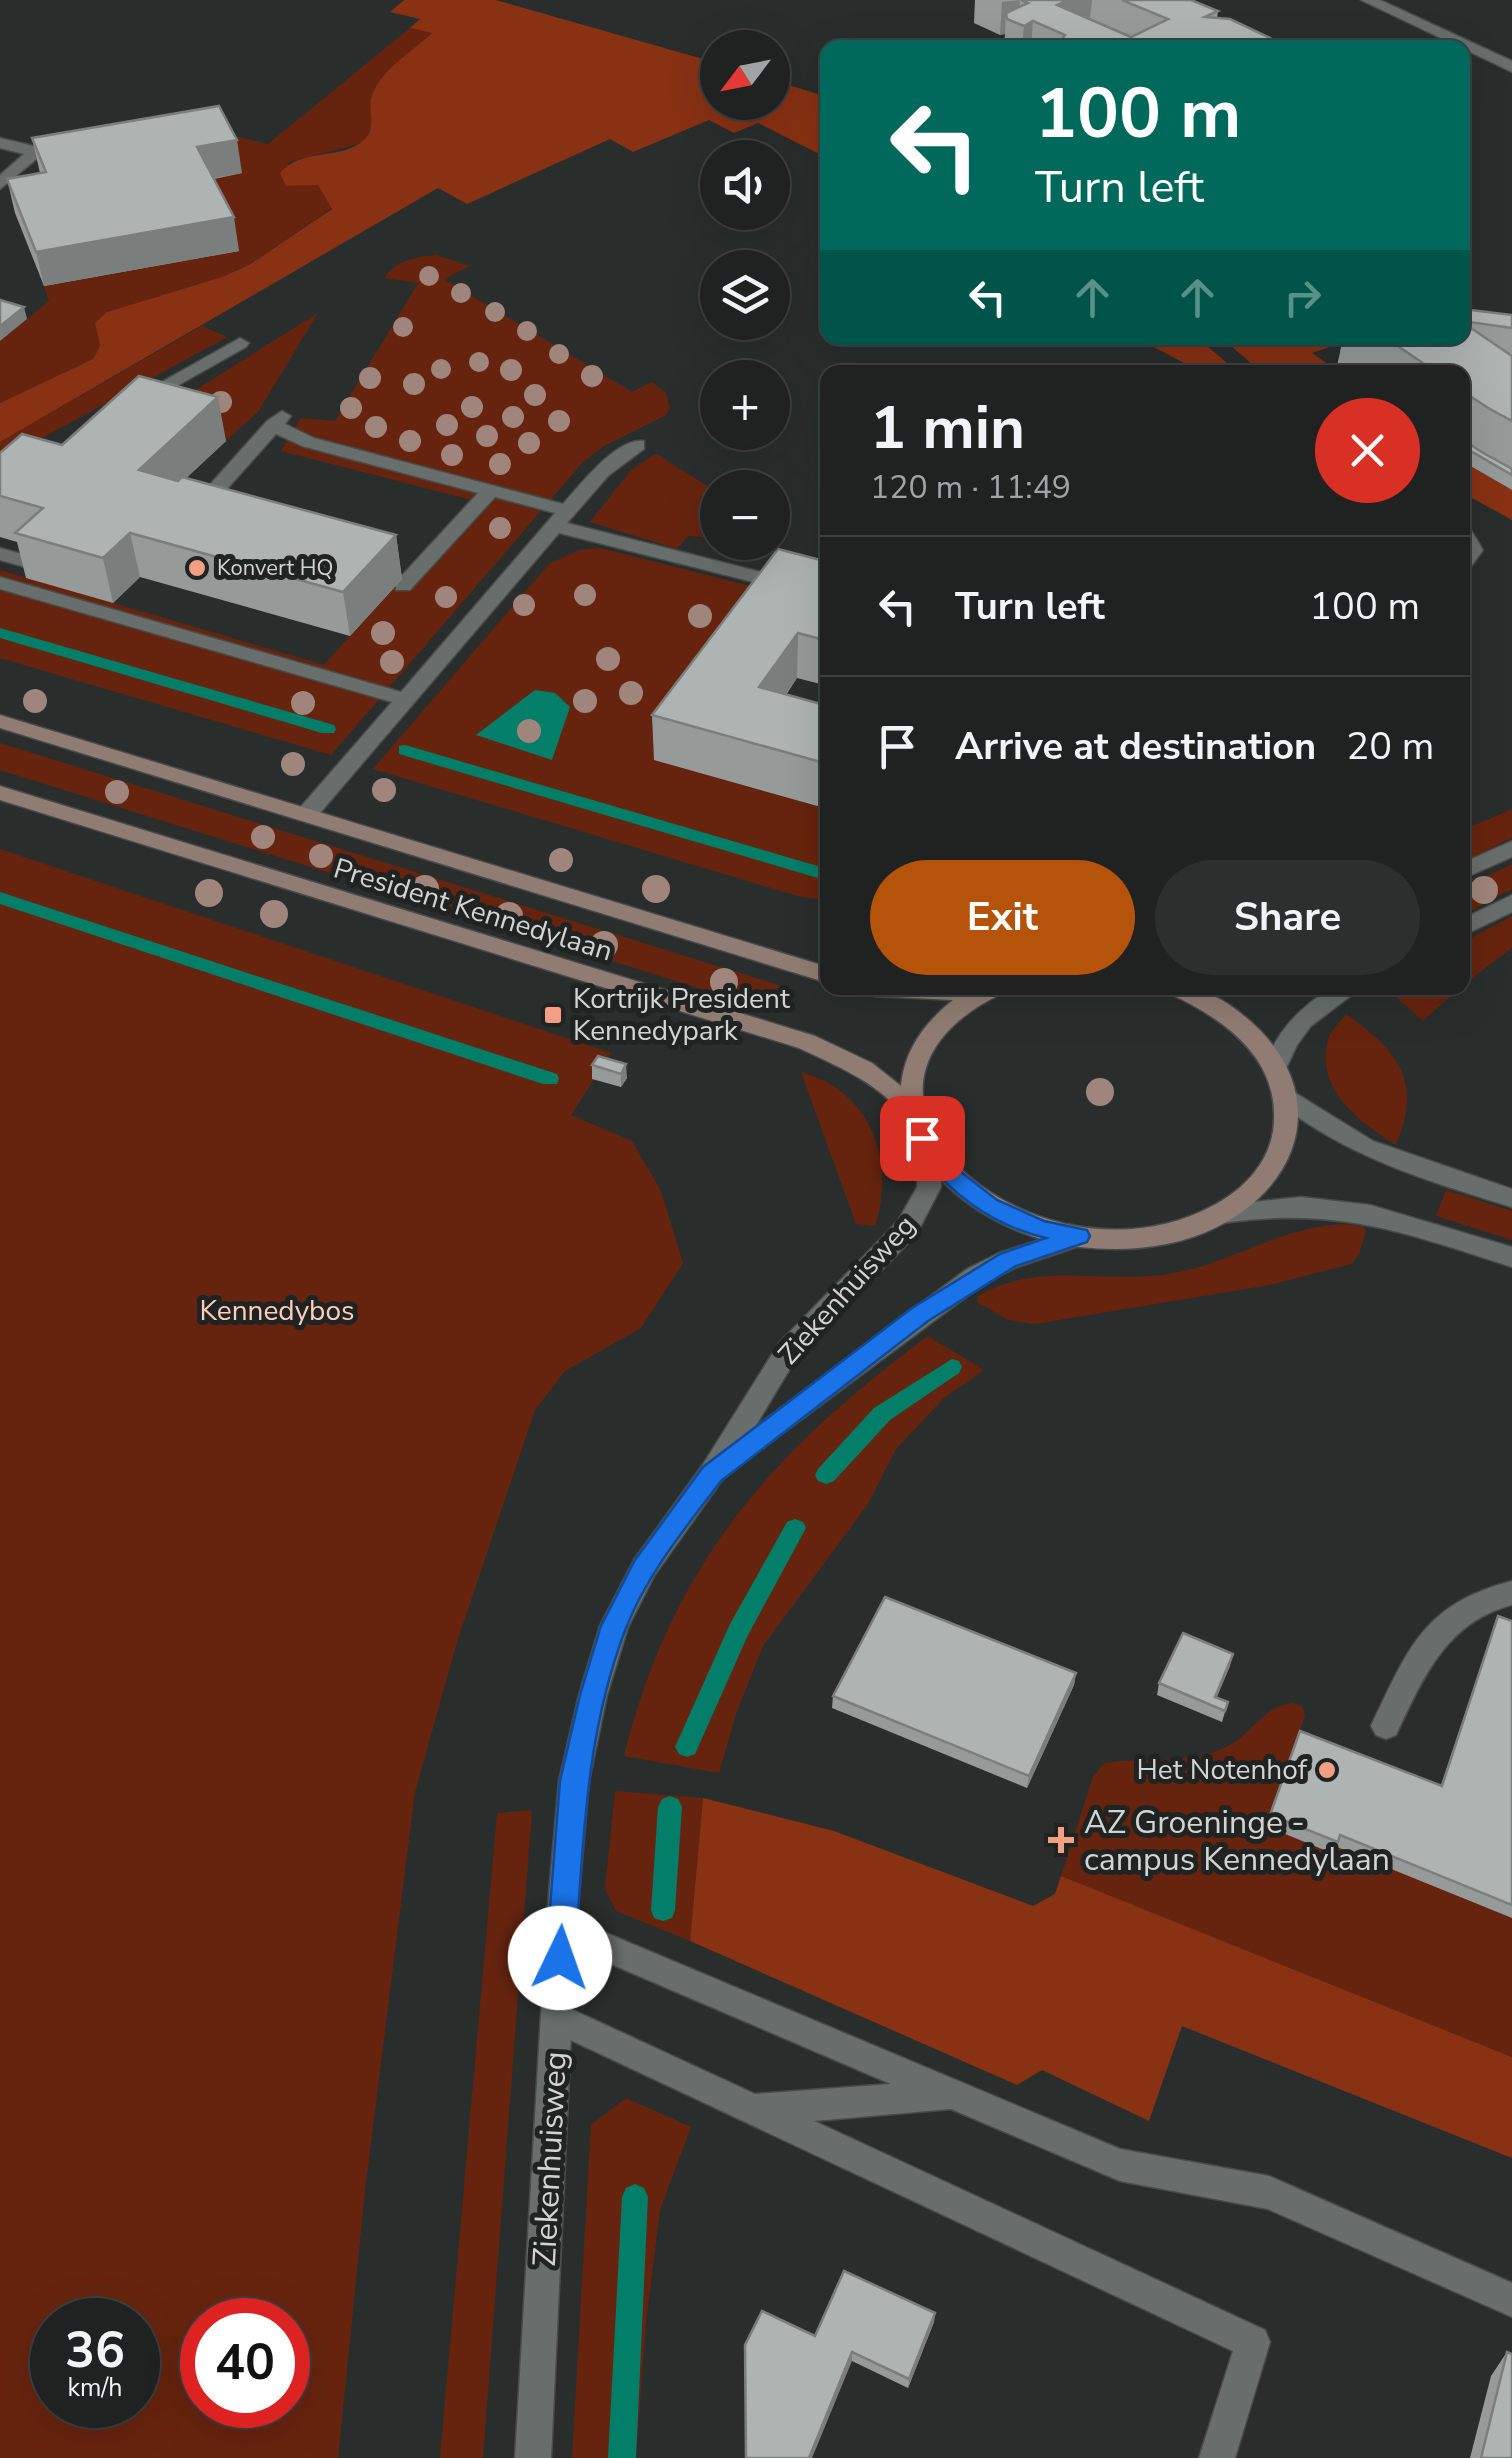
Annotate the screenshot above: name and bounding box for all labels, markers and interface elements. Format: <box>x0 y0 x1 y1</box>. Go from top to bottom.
north arrow <box>700 30 790 120</box>
map controls <box>700 30 790 560</box>
text: 100 m <box>1035 66 1241 162</box>
icon: left <box>870 80 1000 210</box>
button: sound <box>700 140 790 230</box>
text: Turn left <box>1035 157 1204 218</box>
button: layers <box>700 250 790 340</box>
icon: left <box>960 270 1015 325</box>
icon: ahead <box>1065 270 1120 325</box>
icon: ahead <box>1170 270 1225 325</box>
icon: right <box>1275 270 1330 325</box>
button: + <box>700 360 790 450</box>
text: 1 min <box>870 387 1025 469</box>
button: close <box>1315 398 1420 503</box>
text: 120 m · 11:49 <box>870 466 1071 509</box>
button: − <box>700 470 790 560</box>
place label: Konvert HQ <box>217 553 333 583</box>
marker: Konvert HQ <box>186 557 208 579</box>
icon: left <box>870 579 925 634</box>
text: Turn left <box>955 581 1105 632</box>
text: 100 m <box>1309 581 1420 632</box>
icon: arrive <box>870 719 925 774</box>
text: Arrive at destination <box>955 721 1316 772</box>
text: 20 m <box>1346 721 1434 772</box>
street label: President Kennedylaan <box>329 849 617 971</box>
button: Exit <box>870 860 1135 975</box>
button: Share <box>1155 860 1420 975</box>
place label: Kortrijk President Kennedypark <box>573 980 790 1050</box>
marker: Kortrijk President Kennedypark <box>542 1004 564 1026</box>
pin <box>880 1096 965 1181</box>
icon: arrive <box>895 1111 950 1166</box>
street label: Ziekenhuisweg <box>770 1207 924 1373</box>
park label: Kennedybos <box>200 1292 354 1330</box>
place label: Het Notenhof <box>1137 1751 1308 1789</box>
marker: Het Notenhof <box>1316 1759 1338 1781</box>
place label: AZ Groeninge - campus Kennedylaan <box>1084 1801 1390 1881</box>
marker: AZ Groeninge - campus Kennedylaan <box>1048 1827 1074 1853</box>
position arrow <box>508 1906 612 2010</box>
street label: Ziekenhuisweg <box>523 2050 577 2268</box>
speed limit sign: 40 <box>180 2298 310 2428</box>
text: 36 <box>65 2316 125 2385</box>
text: km/h <box>67 2371 123 2405</box>

